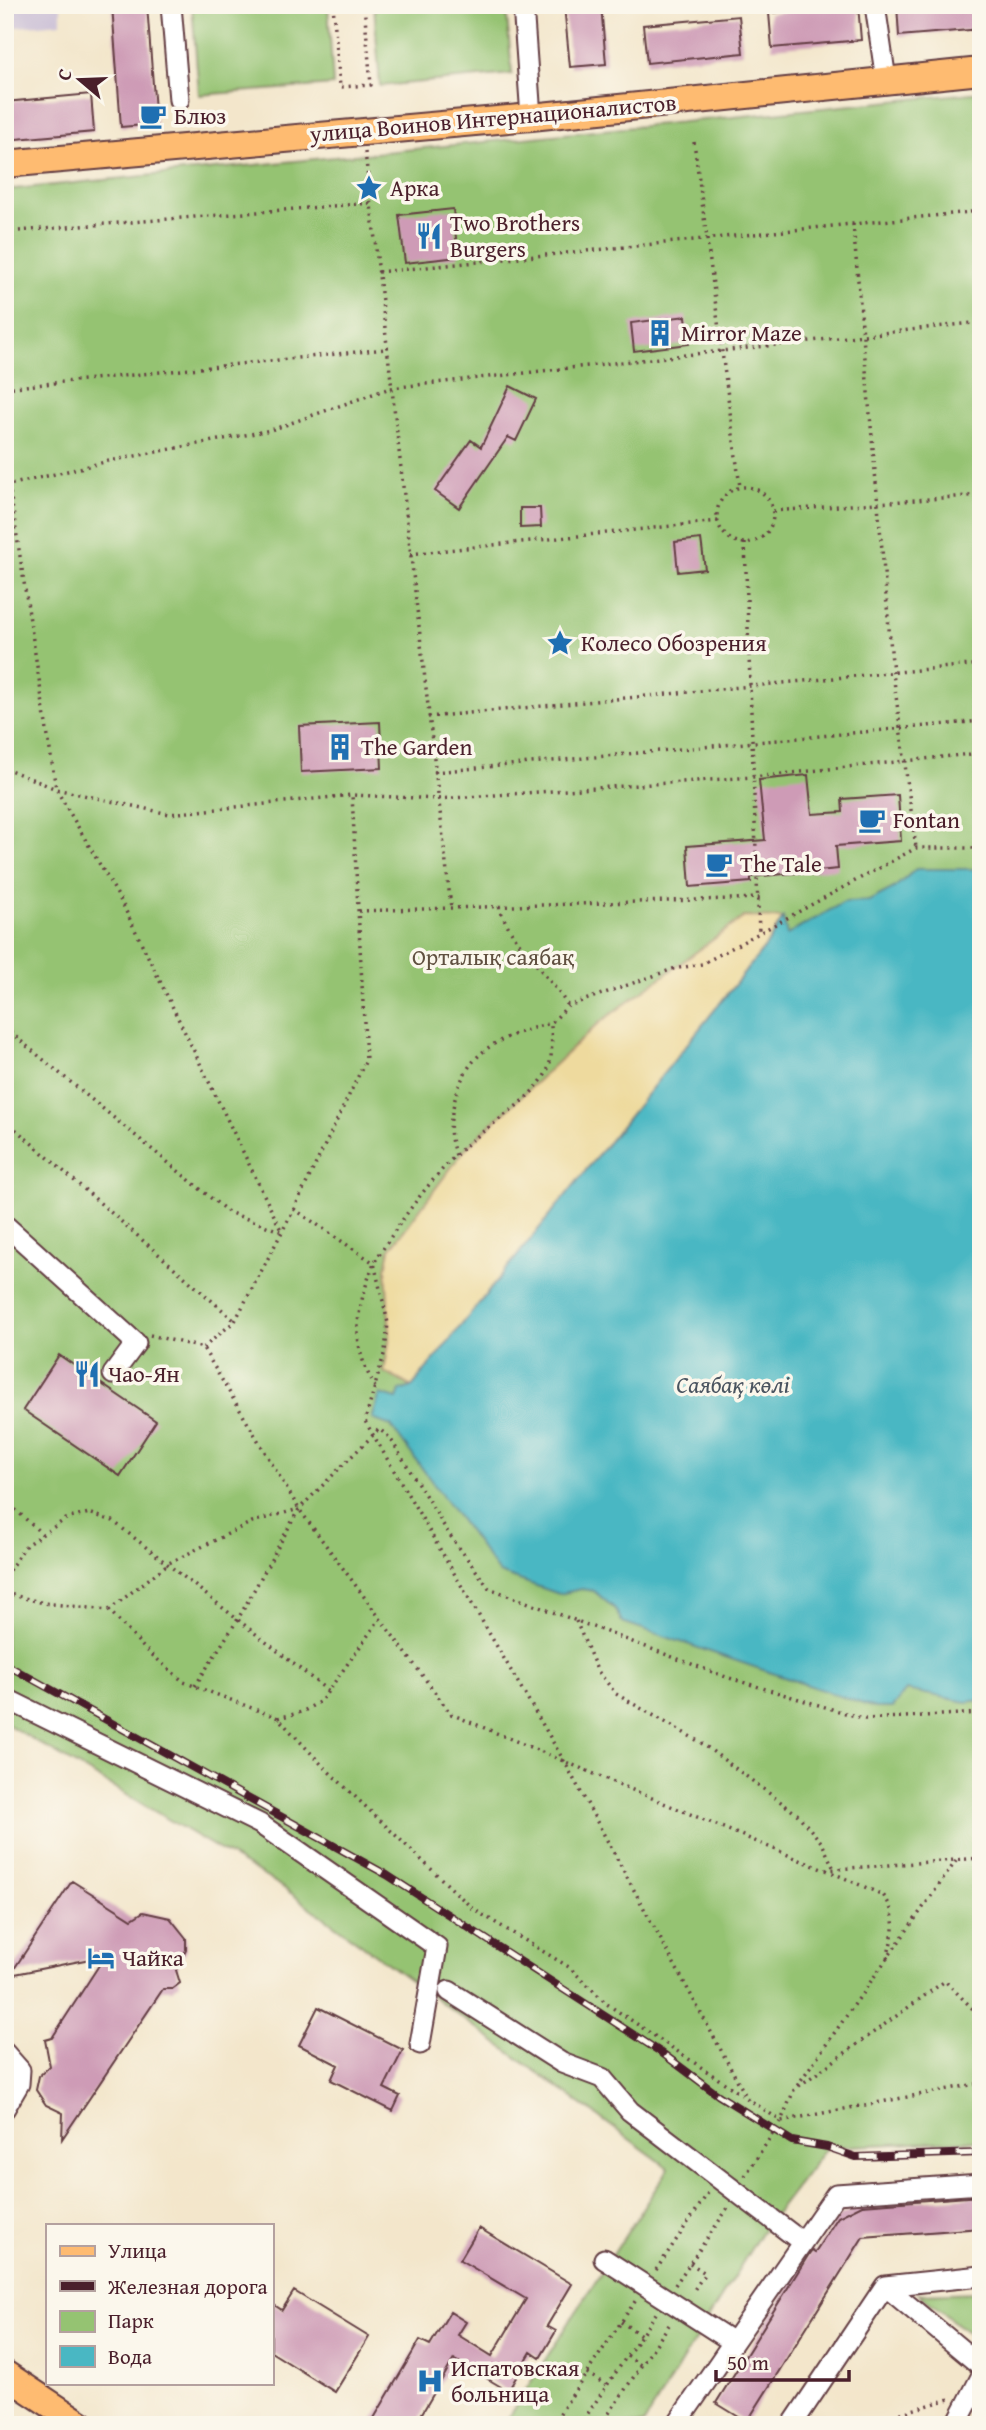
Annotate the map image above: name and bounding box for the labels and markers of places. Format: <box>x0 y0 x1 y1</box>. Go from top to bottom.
place label: Блюз <box>174 99 226 132</box>
cafe icon: Блюз <box>138 101 168 131</box>
place label: Арка <box>390 171 439 204</box>
place icon: Арка <box>354 173 384 203</box>
place label: Two Brothers Burgers <box>450 206 580 265</box>
restaurant icon: Two Brothers Burgers <box>414 221 444 251</box>
place label: Mirror Maze <box>681 316 802 349</box>
building icon: Mirror Maze <box>645 318 675 348</box>
place label: Колесо Обозрения <box>581 626 767 659</box>
place icon: Колесо Обозрения <box>545 628 575 658</box>
place label: The Garden <box>361 730 472 763</box>
building icon: The Garden <box>325 732 355 762</box>
place label: Fontan <box>893 803 960 836</box>
cafe icon: Fontan <box>857 805 887 835</box>
place label: The Tale <box>740 847 822 880</box>
cafe icon: The Tale <box>704 849 734 879</box>
place label: Чао-Ян <box>108 1357 179 1390</box>
restaurant icon: Чао-Ян <box>72 1359 102 1389</box>
place label: Чайка <box>122 1941 184 1974</box>
hotel icon: Чайка <box>86 1943 116 1973</box>
place label: Испатовская больница <box>451 2351 580 2410</box>
hospital icon: Испатовская больница <box>415 2366 445 2396</box>

